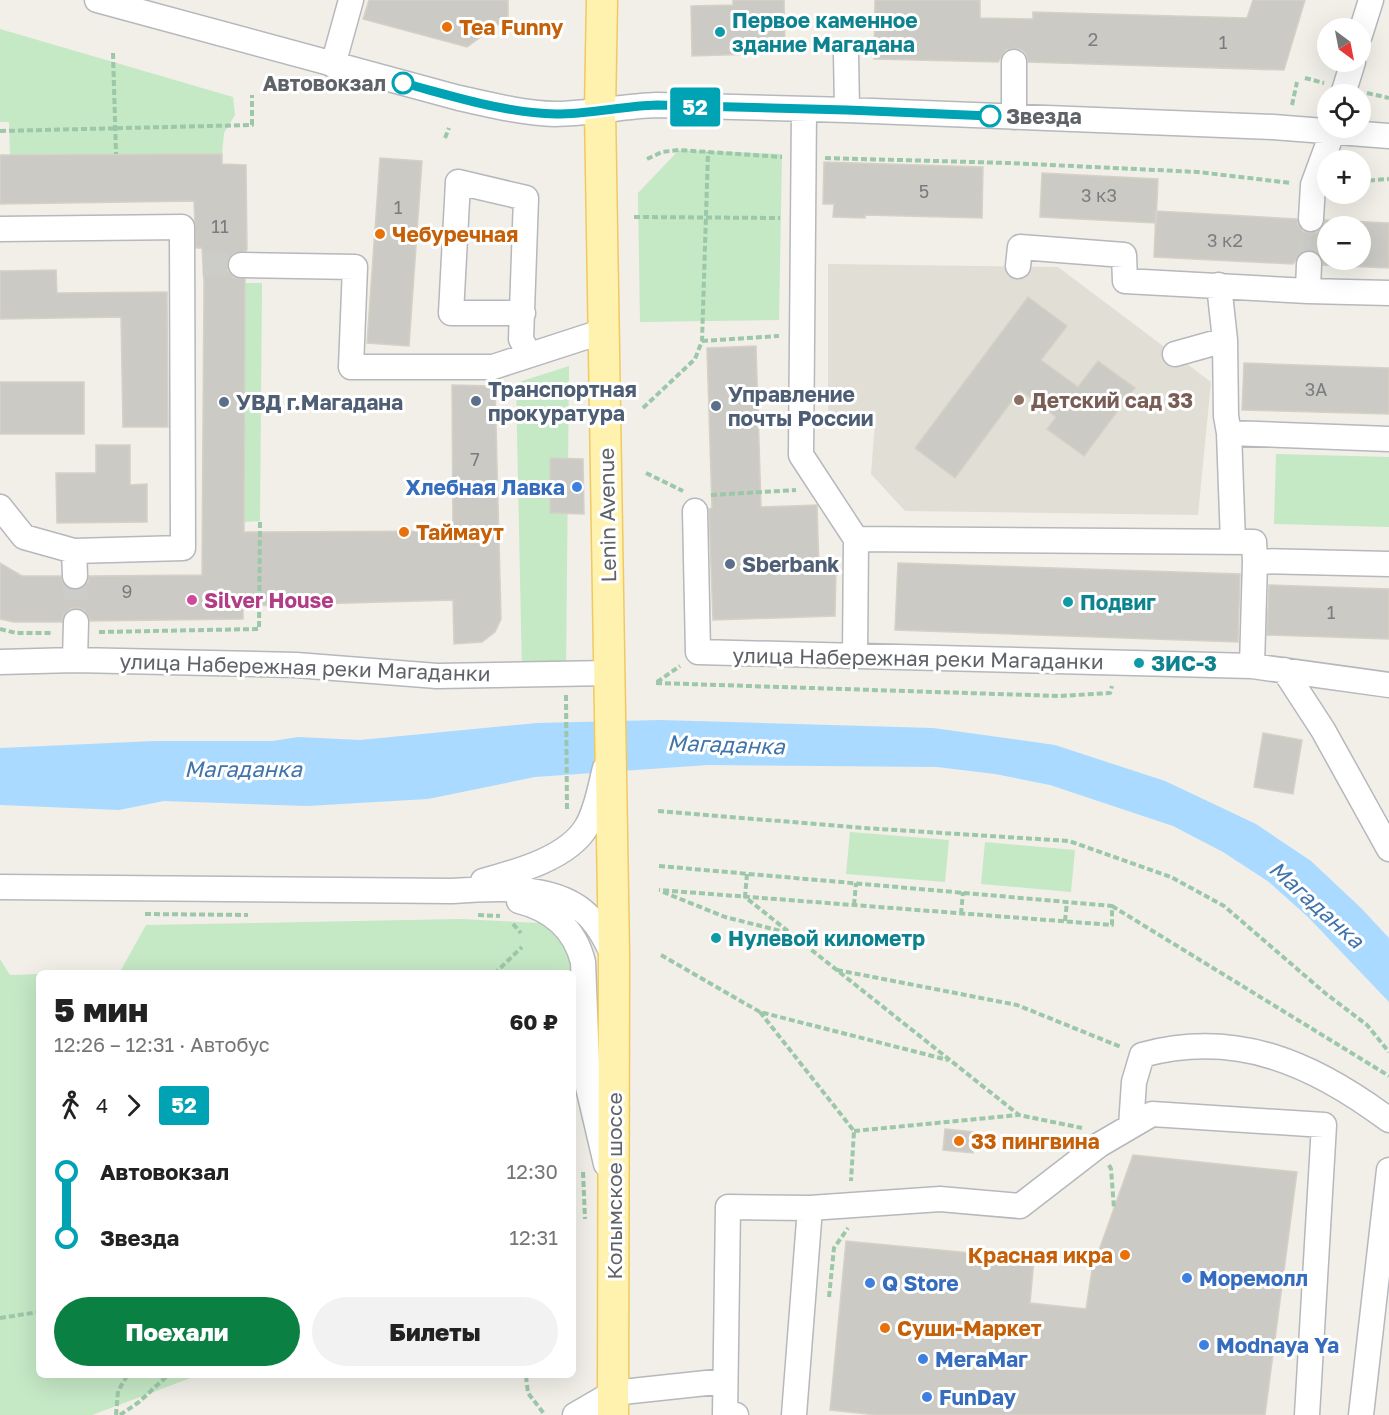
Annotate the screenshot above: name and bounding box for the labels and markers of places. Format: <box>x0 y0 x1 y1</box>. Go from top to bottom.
place label: Первое каменное здание Магадана <box>732 7 918 57</box>
place label: Tea Funny <box>459 14 564 40</box>
marker: Tea Funny <box>440 20 454 34</box>
marker: Первое каменное здание Магадана <box>713 25 727 39</box>
place label: Автовокзал <box>263 70 386 96</box>
marker: Автовокзал <box>392 72 414 94</box>
place label: Звезда <box>1006 103 1082 129</box>
marker: Звезда <box>979 105 1001 127</box>
place label: Чебуречная <box>392 221 518 247</box>
marker: Чебуречная <box>373 227 387 241</box>
place label: Транспортная прокуратура <box>488 376 637 426</box>
place label: Управление почты России <box>728 381 874 431</box>
place label: Детский сад 33 <box>1031 387 1193 413</box>
place label: УВД г.Магадана <box>236 389 403 415</box>
marker: Детский сад 33 <box>1012 393 1026 407</box>
marker: Транспортная прокуратура <box>469 394 483 408</box>
marker: УВД г.Магадана <box>217 395 231 409</box>
marker: Управление почты России <box>709 399 723 413</box>
place label: Хлебная Лавка <box>406 474 565 500</box>
marker: Хлебная Лавка <box>570 480 584 494</box>
place label: Таймаут <box>416 519 504 545</box>
marker: Таймаут <box>397 525 411 539</box>
place label: Sberbank <box>742 551 840 577</box>
marker: Sberbank <box>723 557 737 571</box>
place label: Silver House <box>204 587 334 613</box>
place label: Подвиг <box>1080 589 1156 615</box>
marker: Silver House <box>185 593 199 607</box>
marker: Подвиг <box>1061 595 1075 609</box>
place label: ЗИС-3 <box>1151 650 1217 676</box>
marker: ЗИС-3 <box>1132 656 1146 670</box>
place label: Нулевой километр <box>728 925 925 951</box>
marker: Нулевой километр <box>709 931 723 945</box>
place label: 33 пингвина <box>971 1128 1100 1154</box>
marker: 33 пингвина <box>952 1134 966 1148</box>
place label: Красная икра <box>968 1242 1113 1268</box>
marker: Красная икра <box>1118 1248 1132 1262</box>
place label: Моремолл <box>1199 1265 1308 1291</box>
place label: Q Store <box>882 1270 959 1296</box>
marker: Моремолл <box>1180 1271 1194 1285</box>
marker: Q Store <box>863 1276 877 1290</box>
place label: Суши-Маркет <box>897 1315 1042 1341</box>
marker: Суши-Маркет <box>878 1321 892 1335</box>
place label: Modnaya Ya <box>1216 1332 1339 1358</box>
marker: Modnaya Ya <box>1197 1338 1211 1352</box>
place label: МегаМаг <box>935 1346 1028 1372</box>
marker: МегаМаг <box>916 1352 930 1366</box>
place label: FunDay <box>939 1384 1017 1410</box>
marker: FunDay <box>920 1390 934 1404</box>

